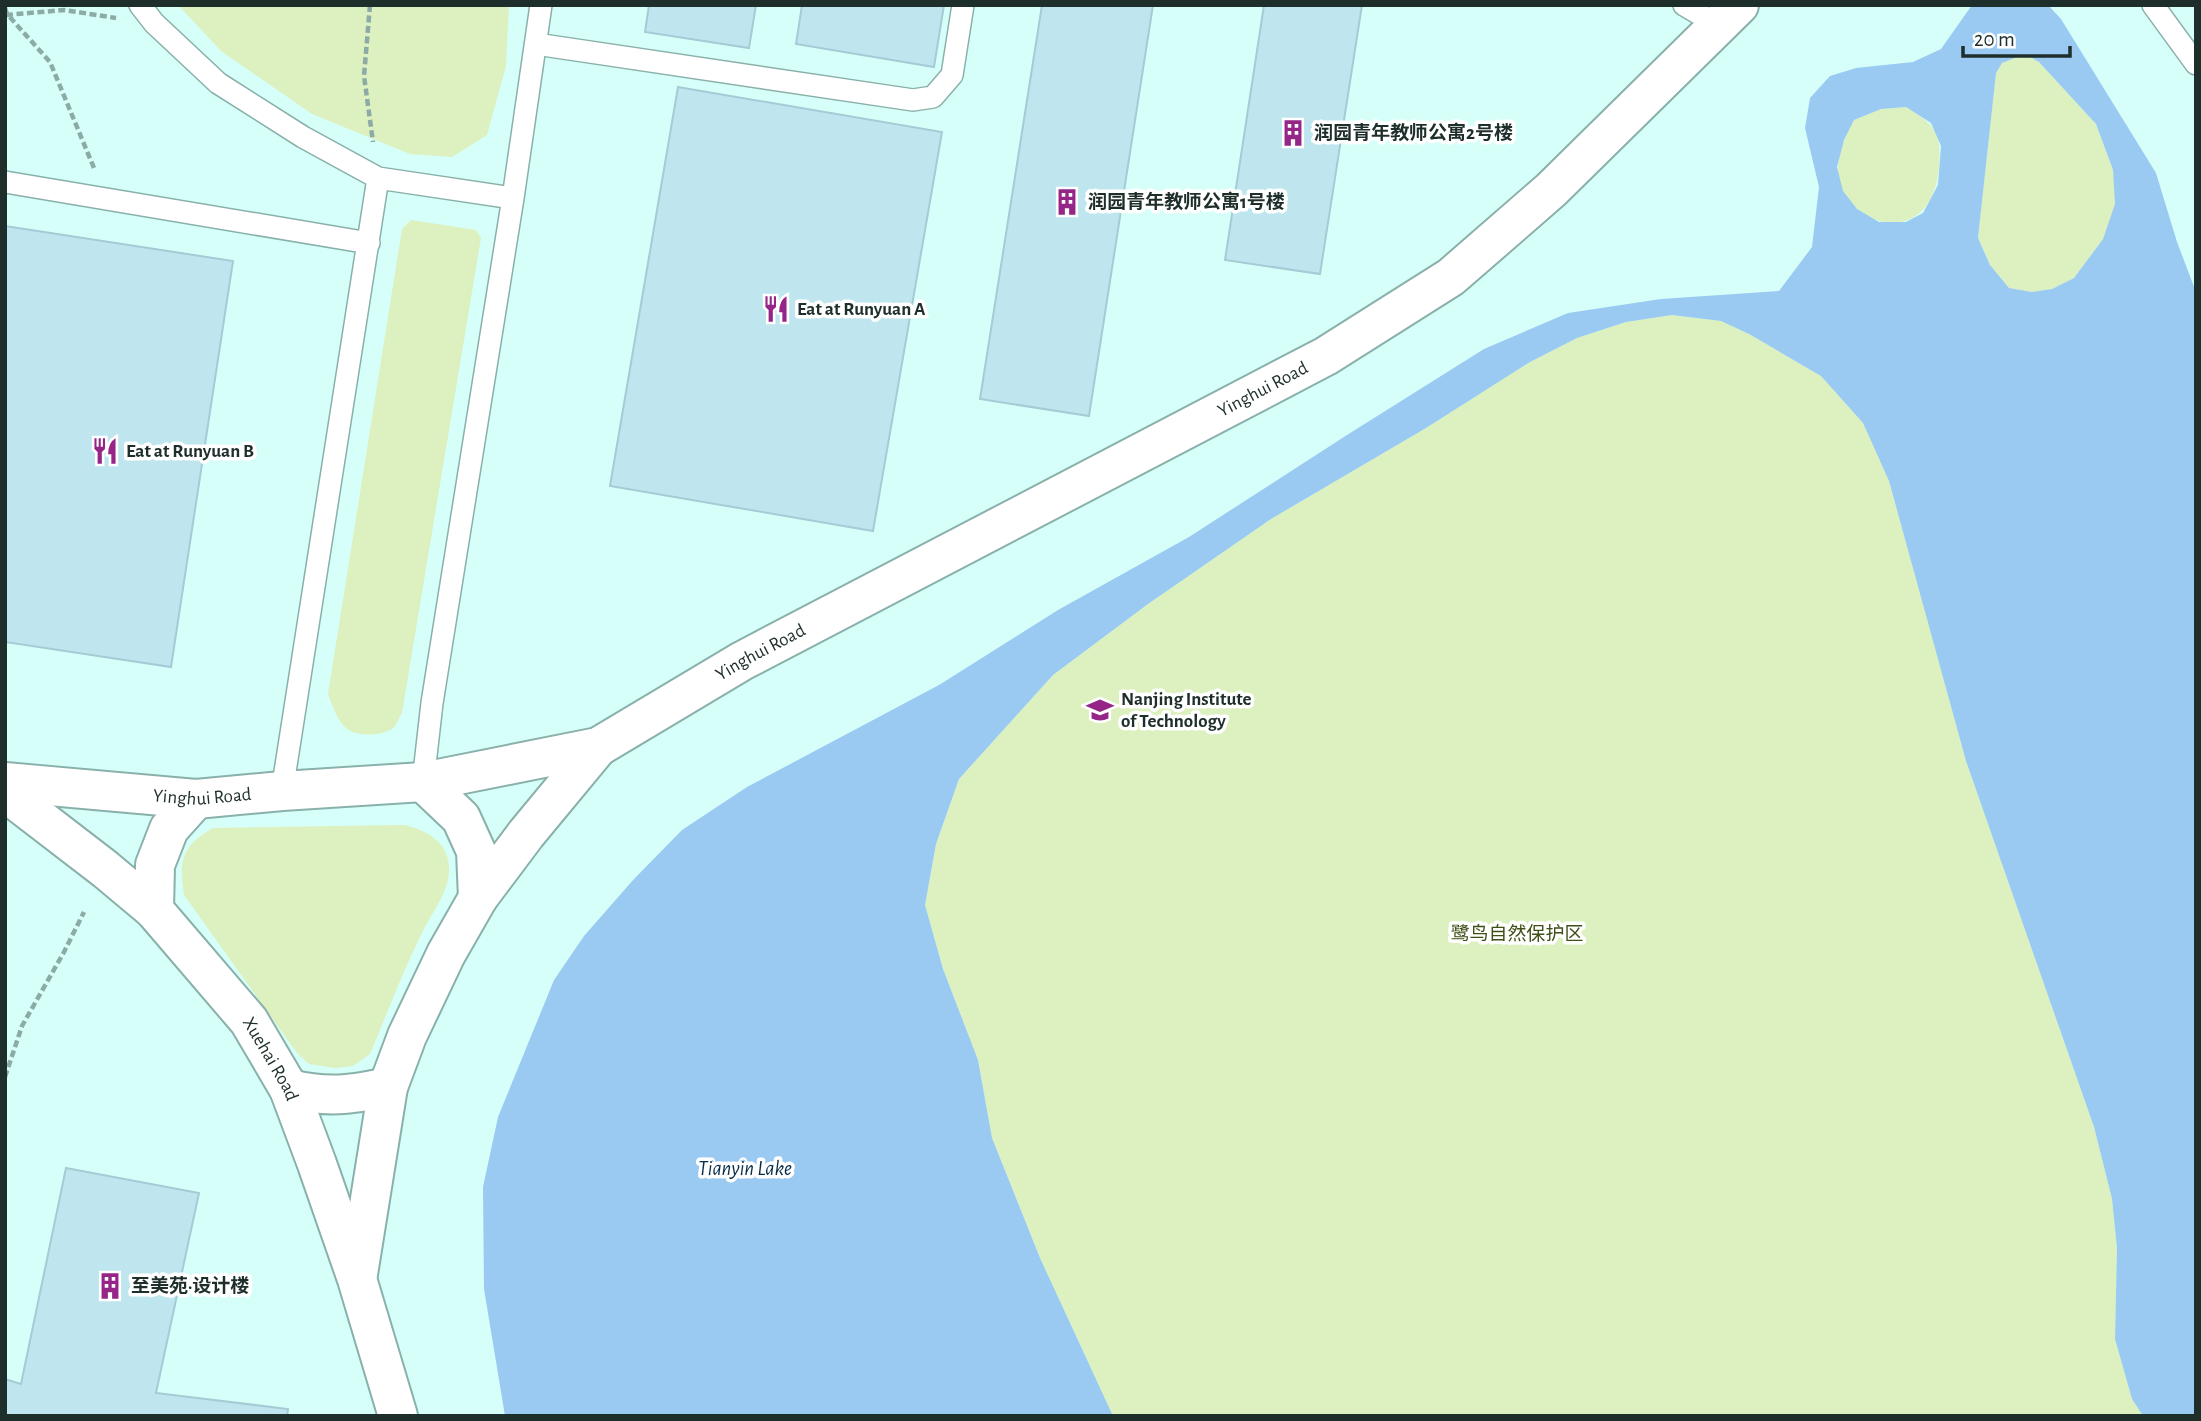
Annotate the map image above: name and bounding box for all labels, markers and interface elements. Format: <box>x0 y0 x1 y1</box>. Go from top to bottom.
scale bar <box>1963 14 2070 58</box>
text: 20 m <box>1974 29 2015 50</box>
building icon: 润园青年教师公寓2号楼 <box>1278 118 1308 148</box>
place label: 润园青年教师公寓2号楼 <box>1314 122 1513 143</box>
building icon: 润园青年教师公寓1号楼 <box>1052 187 1082 217</box>
place label: 润园青年教师公寓1号楼 <box>1088 191 1285 212</box>
restaurant icon: Eat at Runyuan A <box>761 294 791 324</box>
place label: Eat at Runyuan A <box>797 300 926 319</box>
street label: Yinghui Road <box>1215 358 1311 420</box>
restaurant icon: Eat at Runyuan B <box>90 436 120 466</box>
place label: Eat at Runyuan B <box>126 442 254 461</box>
street label: Yinghui Road <box>712 620 808 684</box>
place label: Nanjing Institute of Technology <box>1121 690 1252 731</box>
school or university icon: Nanjing Institute of Technology <box>1085 695 1115 725</box>
street label: Yinghui Road <box>152 784 252 808</box>
park label: 鹭鸟自然保护区 <box>1450 923 1584 944</box>
street label: Xuehai Road <box>239 1014 302 1103</box>
water label: Tianyin Lake <box>698 1158 792 1179</box>
building icon: 至美苑·设计楼 <box>95 1271 125 1301</box>
place label: 至美苑·设计楼 <box>131 1275 249 1296</box>

